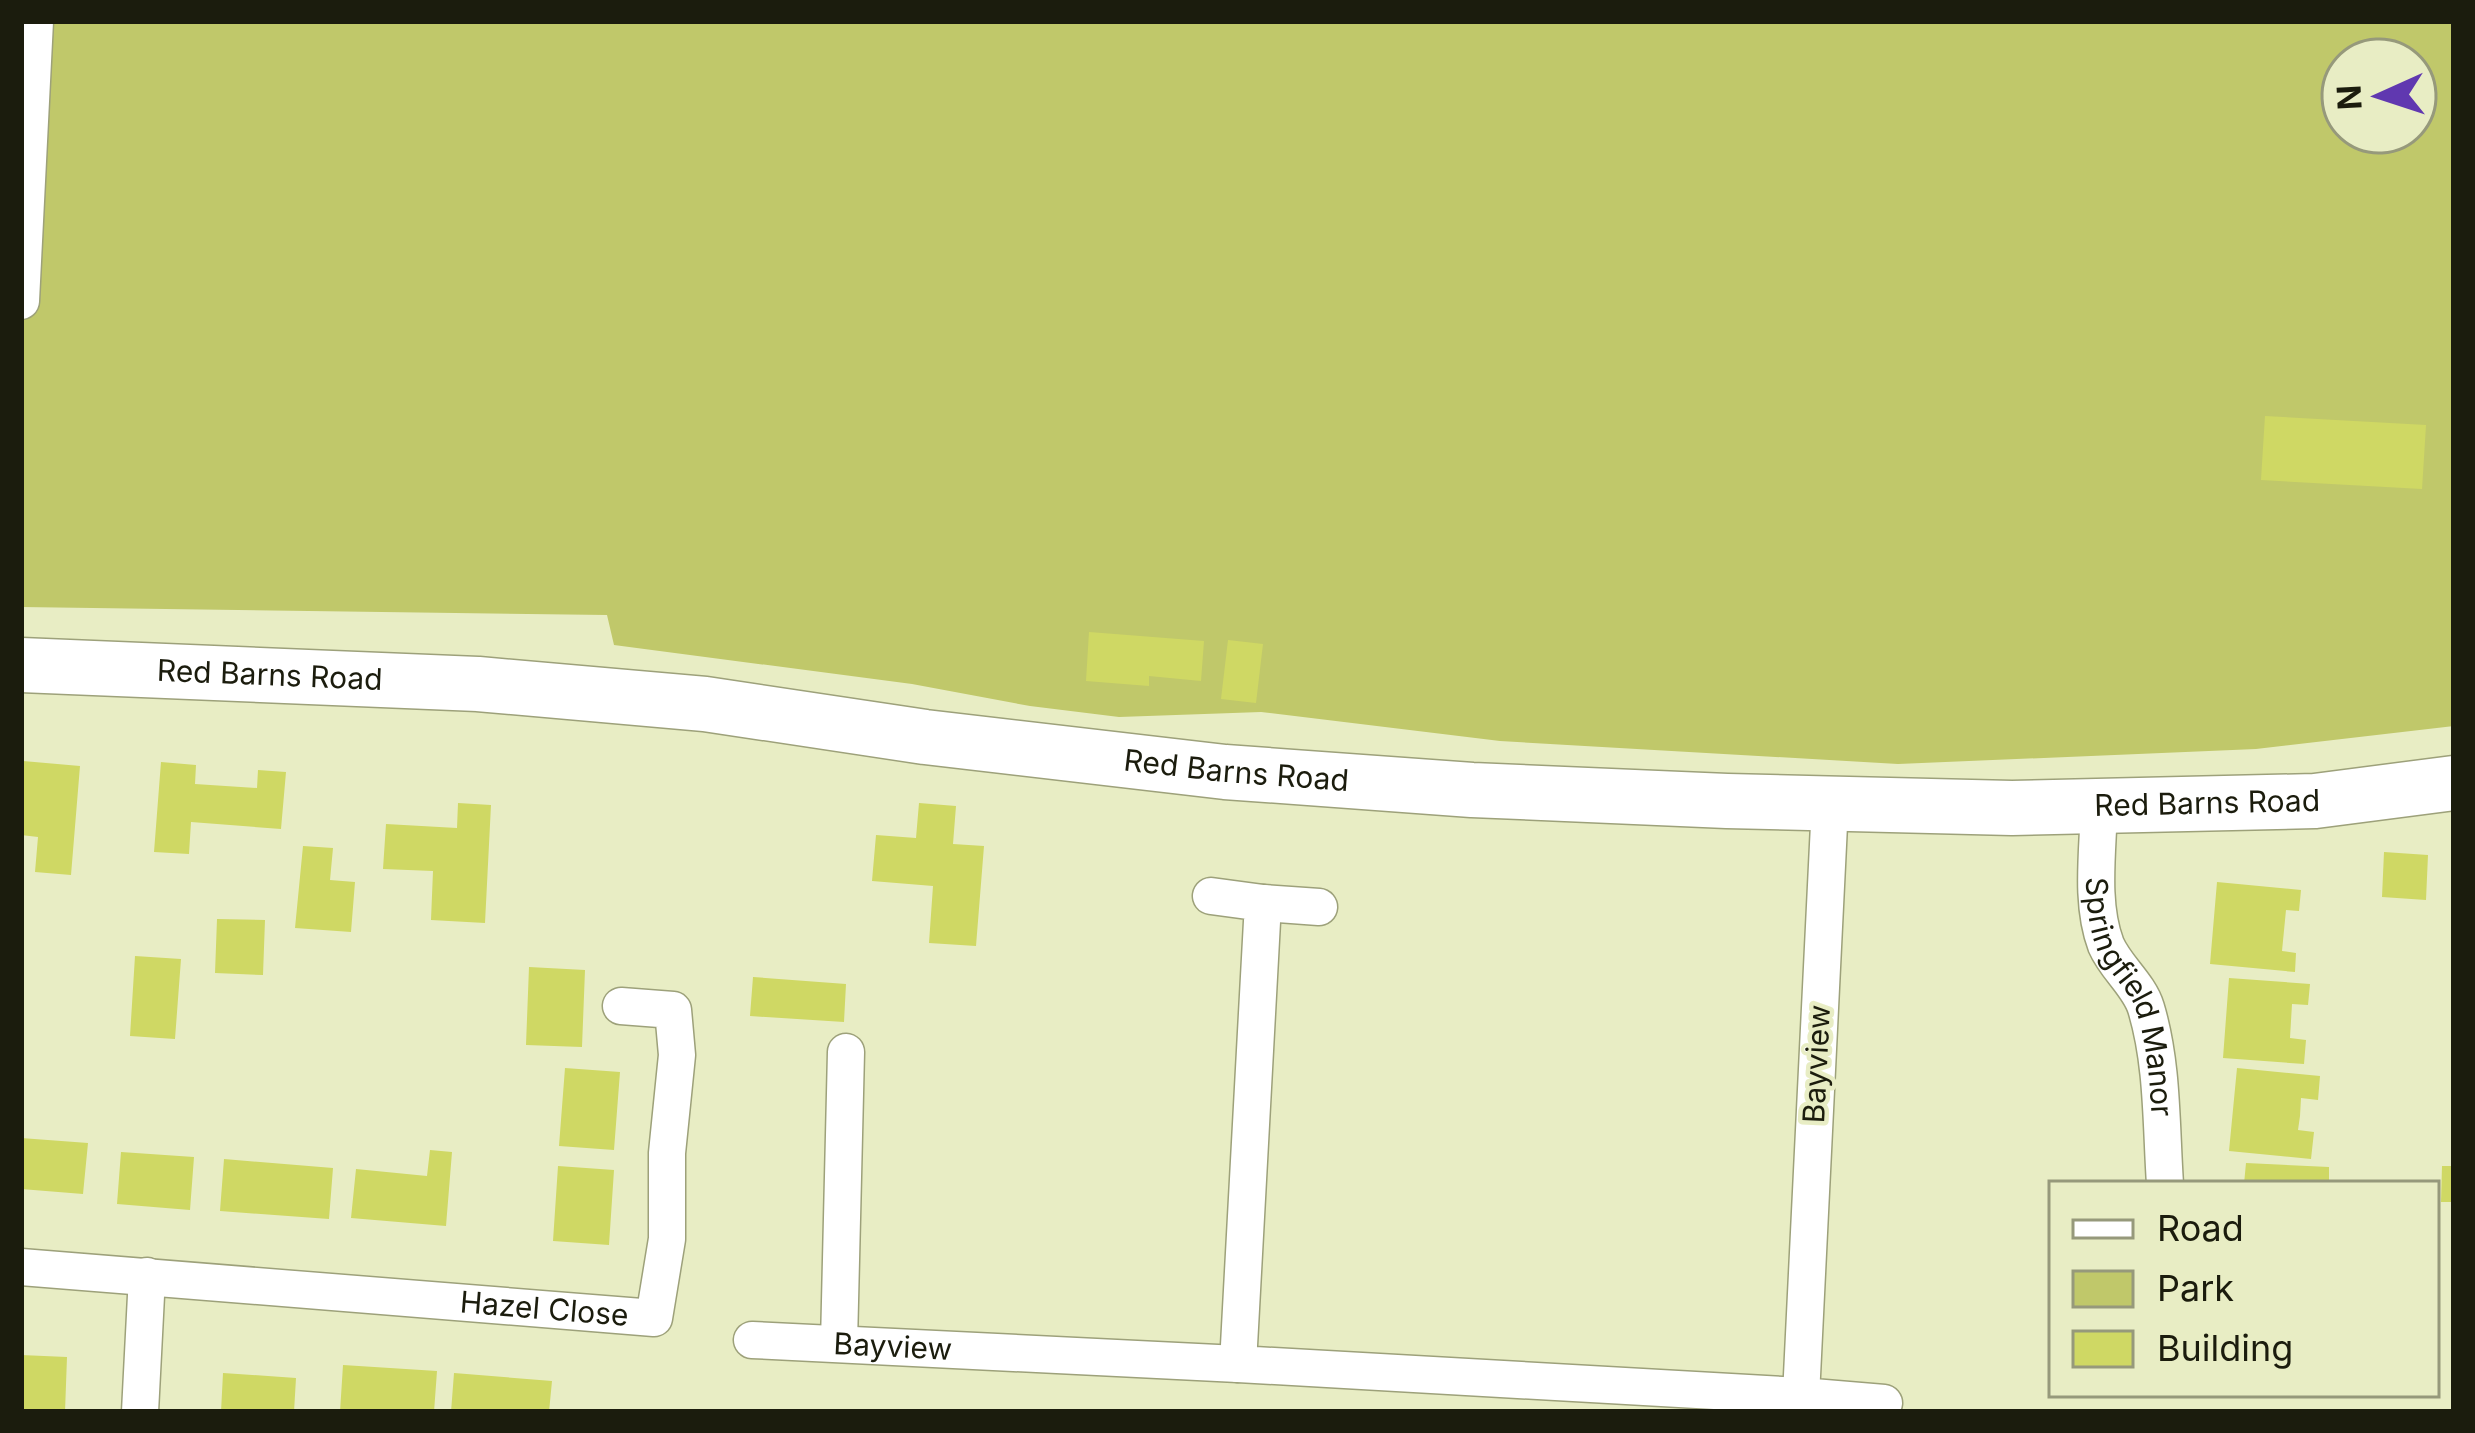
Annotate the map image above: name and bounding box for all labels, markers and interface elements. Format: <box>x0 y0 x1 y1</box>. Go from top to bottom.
north arrow <box>2319 36 2439 156</box>
text: N <box>2328 84 2370 111</box>
street label: Red Barns Road <box>156 652 383 697</box>
street label: Red Barns Road <box>1122 741 1350 798</box>
street label: Red Barns Road <box>2094 782 2320 823</box>
street label: Springfield Manor <box>2079 877 2181 1117</box>
street label: Bayview <box>1795 1004 1837 1124</box>
legend <box>2049 1181 2439 1397</box>
text: Road <box>2157 1206 2244 1250</box>
text: Park <box>2157 1266 2234 1310</box>
street label: Hazel Close <box>459 1283 630 1333</box>
street label: Bayview <box>833 1325 953 1367</box>
text: Building <box>2157 1326 2293 1370</box>

